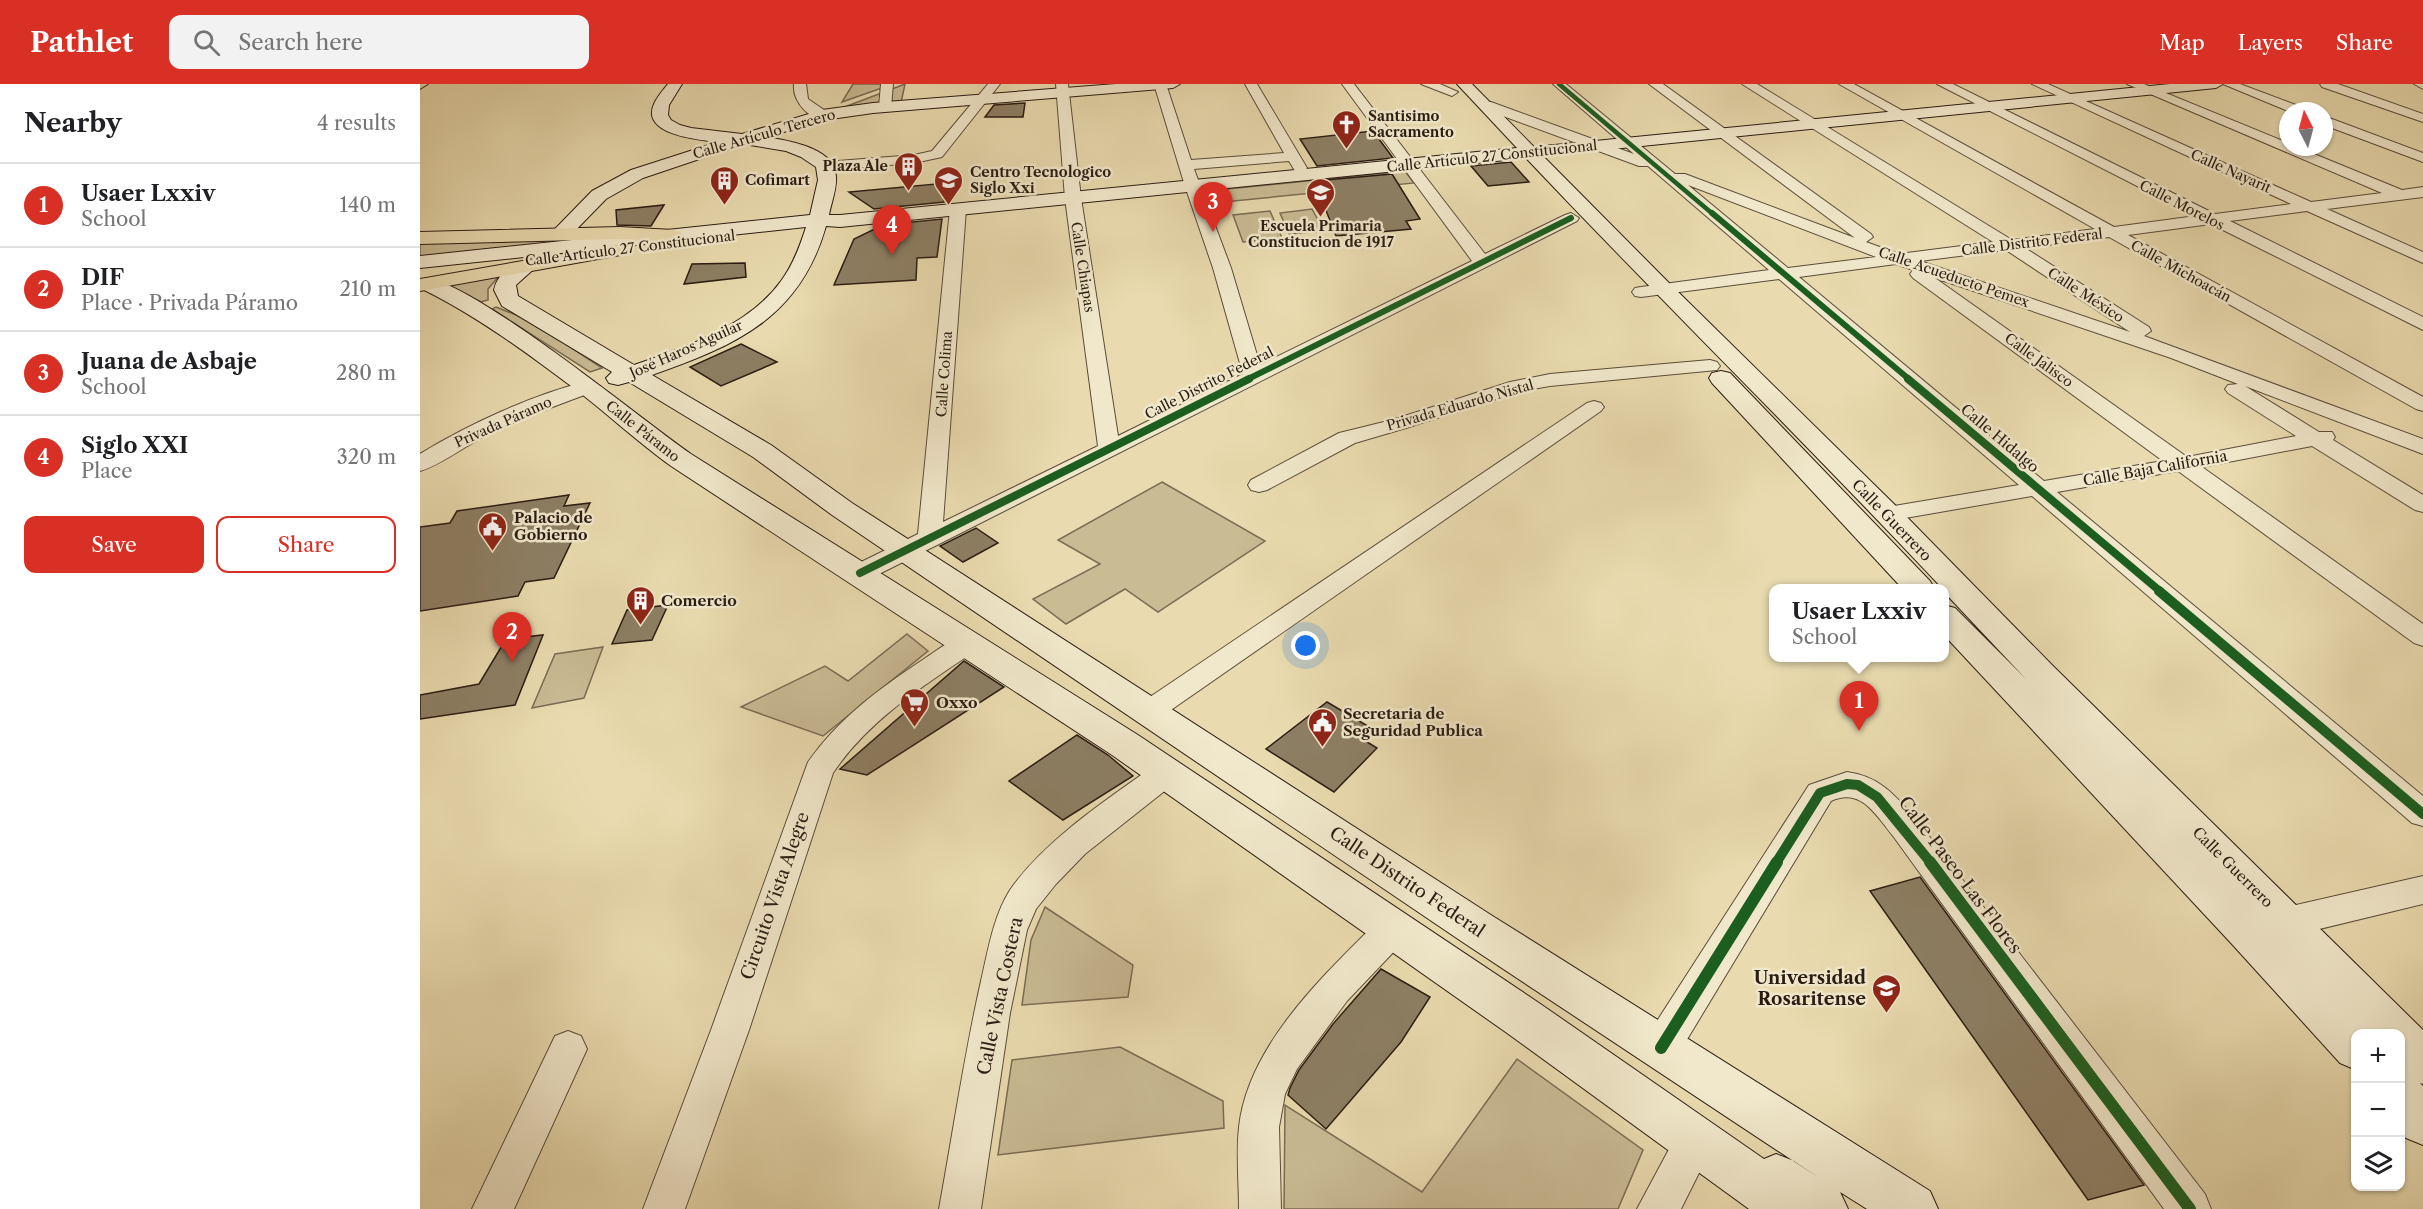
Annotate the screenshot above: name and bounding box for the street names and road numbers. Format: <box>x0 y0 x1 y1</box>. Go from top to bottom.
street label: Calle Artículo Tercero <box>691 105 837 163</box>
street label: Calle Artículo 27 Constitucional <box>1386 136 1598 176</box>
street label: Calle Nayarit <box>2188 145 2274 197</box>
street label: Calle Morelos <box>2137 176 2227 234</box>
street label: Calle Chiapas <box>1067 220 1099 314</box>
street label: Calle Distrito Federal <box>1960 224 2104 260</box>
street label: Calle Artículo 27 Constitucional <box>524 226 736 270</box>
street label: Calle Michoacán <box>2128 236 2235 306</box>
street label: Calle Acueducto Pemex <box>1876 243 2033 312</box>
street label: Calle México <box>2044 264 2128 326</box>
street label: José Haros Aguilar <box>625 316 745 383</box>
street label: Calle Jalisco <box>2001 329 2077 391</box>
street label: Calle Colima <box>932 330 956 418</box>
street label: Calle Distrito Federal <box>1142 343 1276 423</box>
street label: Privada Eduardo Nistal <box>1384 375 1536 435</box>
street label: Privada Páramo <box>452 393 554 451</box>
street label: Calle Páramo <box>602 396 684 466</box>
street label: Calle Hidalgo <box>1957 400 2043 476</box>
street label: Calle Baja California <box>2081 446 2229 490</box>
street label: Calle Guerrero <box>1848 475 1936 565</box>
street label: Calle Paseo Las Flores <box>1894 792 2026 958</box>
street label: Circuito Vista Alegre <box>736 809 814 983</box>
street label: Calle Distrito Federal <box>1325 822 1489 942</box>
street label: Calle Guerrero <box>2189 823 2277 911</box>
street label: Calle Vista Costera <box>973 914 1028 1077</box>

